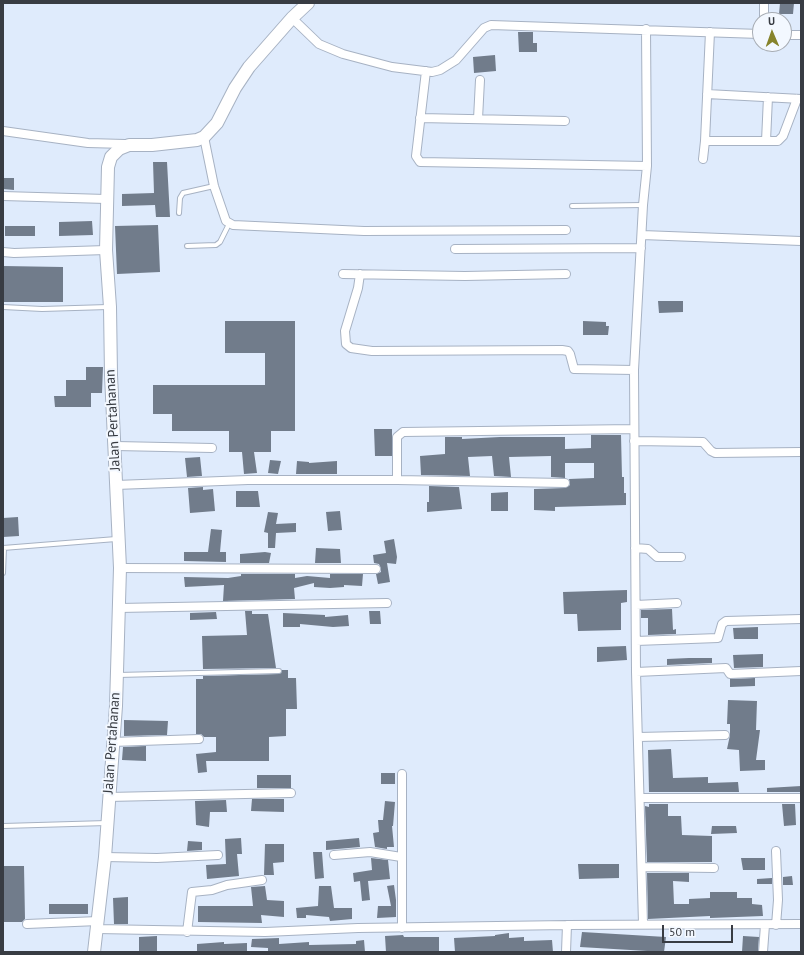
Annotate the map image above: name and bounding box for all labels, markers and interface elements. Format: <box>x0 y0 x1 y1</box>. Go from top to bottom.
north arrow <box>752 12 792 52</box>
text: U <box>768 14 775 28</box>
street label: Jalan Pertahanan <box>102 369 124 471</box>
street label: Jalan Pertahanan <box>100 692 124 794</box>
scale bar <box>664 917 735 943</box>
text: 50 m <box>669 924 695 939</box>

